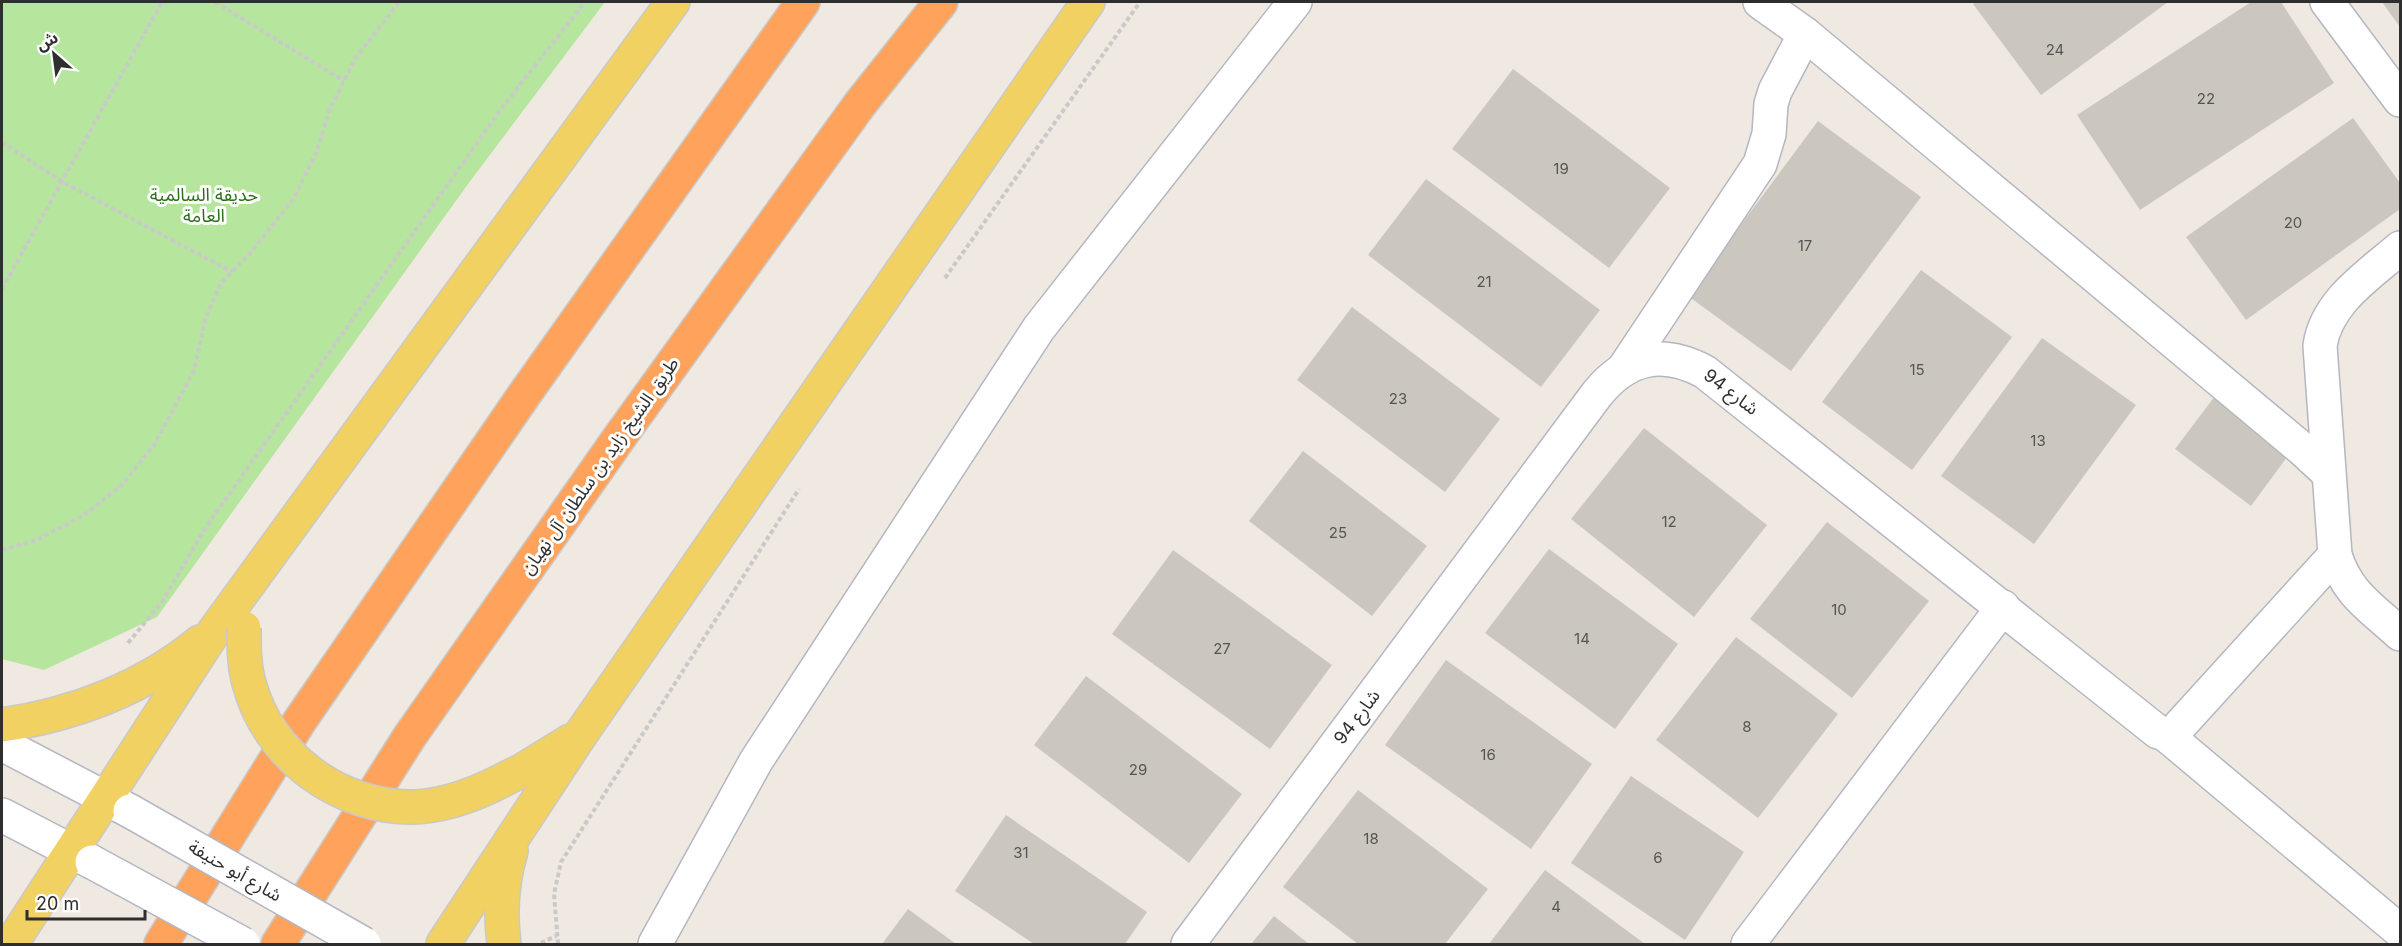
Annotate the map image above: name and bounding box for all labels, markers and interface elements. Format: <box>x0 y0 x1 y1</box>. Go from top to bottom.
north arrow <box>24 24 84 84</box>
text: ش <box>33 27 61 55</box>
house number: 24 <box>2046 40 2064 59</box>
house number: 22 <box>2197 89 2215 108</box>
house number: 19 <box>1553 159 1569 178</box>
park label: حديقة السالمية العامة <box>150 184 258 226</box>
house number: 20 <box>2284 213 2302 232</box>
house number: 17 <box>1798 236 1812 255</box>
house number: 21 <box>1476 272 1492 291</box>
street label: طريق الشيخ زايد بن سلطان آل نهيان <box>516 353 685 580</box>
house number: 15 <box>1909 360 1925 379</box>
street label: شارع 94 <box>1697 364 1763 422</box>
house number: 23 <box>1389 389 1407 408</box>
house number: 13 <box>2030 431 2046 450</box>
house number: 12 <box>1661 512 1677 531</box>
house number: 25 <box>1329 523 1347 542</box>
house number: 10 <box>1831 600 1847 619</box>
house number: 14 <box>1574 629 1590 648</box>
house number: 27 <box>1213 639 1231 658</box>
street label: شارع 94 <box>1329 685 1387 751</box>
house number: 8 <box>1742 717 1752 736</box>
house number: 16 <box>1480 745 1496 764</box>
house number: 29 <box>1129 760 1147 779</box>
house number: 18 <box>1363 829 1379 848</box>
street label: شارع أبو حنيفة <box>183 835 286 909</box>
house number: 31 <box>1013 843 1029 862</box>
house number: 6 <box>1653 848 1663 867</box>
scale bar <box>27 883 146 921</box>
text: 20 m <box>36 893 79 914</box>
house number: 4 <box>1551 897 1561 916</box>

